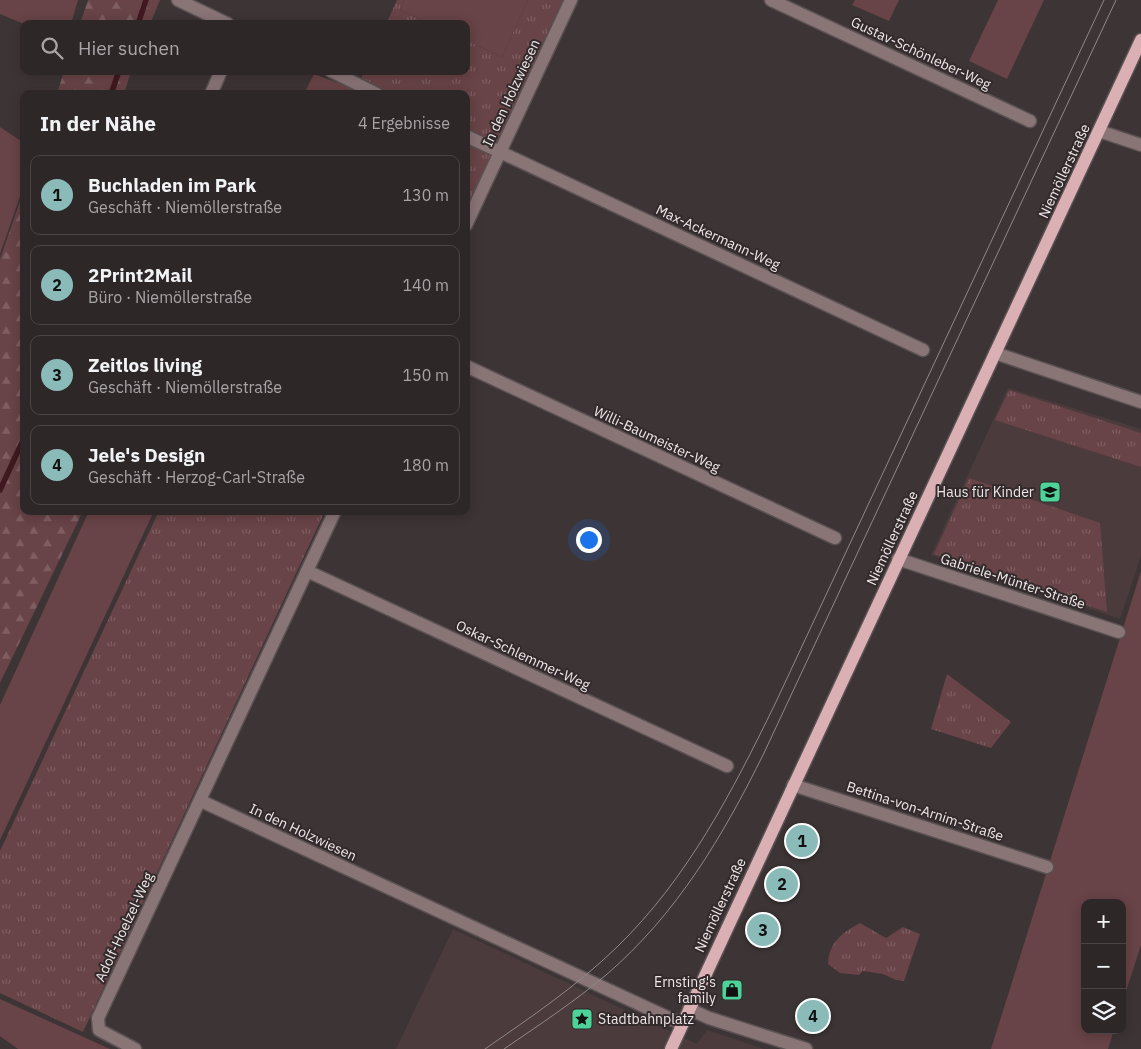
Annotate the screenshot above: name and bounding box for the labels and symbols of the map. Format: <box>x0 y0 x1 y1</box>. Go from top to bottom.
street label: Gustav-Schönleber-Weg <box>848 13 995 94</box>
street label: In den Holzwiesen <box>478 36 544 150</box>
street label: Niemöllerstraße <box>1034 121 1094 221</box>
street label: Max-Ackermann-Weg <box>653 200 784 274</box>
street label: Willi-Baumeister-Weg <box>591 402 724 476</box>
school or university icon: Haus für Kinder <box>1038 480 1062 504</box>
place label: Haus für Kinder <box>936 483 1034 501</box>
street label: Niemöllerstraße <box>862 488 922 588</box>
your location <box>576 527 602 553</box>
street label: Gabriele-Münter-Straße <box>938 549 1088 613</box>
street label: Oskar-Schlemmer-Weg <box>453 616 594 694</box>
street label: Bettina-von-Arnim-Straße <box>844 777 1006 845</box>
street label: In den Holzwiesen <box>246 799 360 865</box>
pin: 1 <box>786 822 818 860</box>
street label: Niemöllerstraße <box>690 855 750 955</box>
pin: 2 <box>766 865 798 903</box>
street label: Adolf-Hoelzel-Weg <box>91 869 157 985</box>
pin: 3 <box>747 911 779 949</box>
place label: Ernsting's family <box>654 973 716 1007</box>
shop icon: Ernsting's family <box>720 978 744 1002</box>
pin: 4 <box>797 997 829 1035</box>
place icon: Stadtbahnplatz <box>570 1007 594 1031</box>
place label: Stadtbahnplatz <box>598 1010 694 1028</box>

